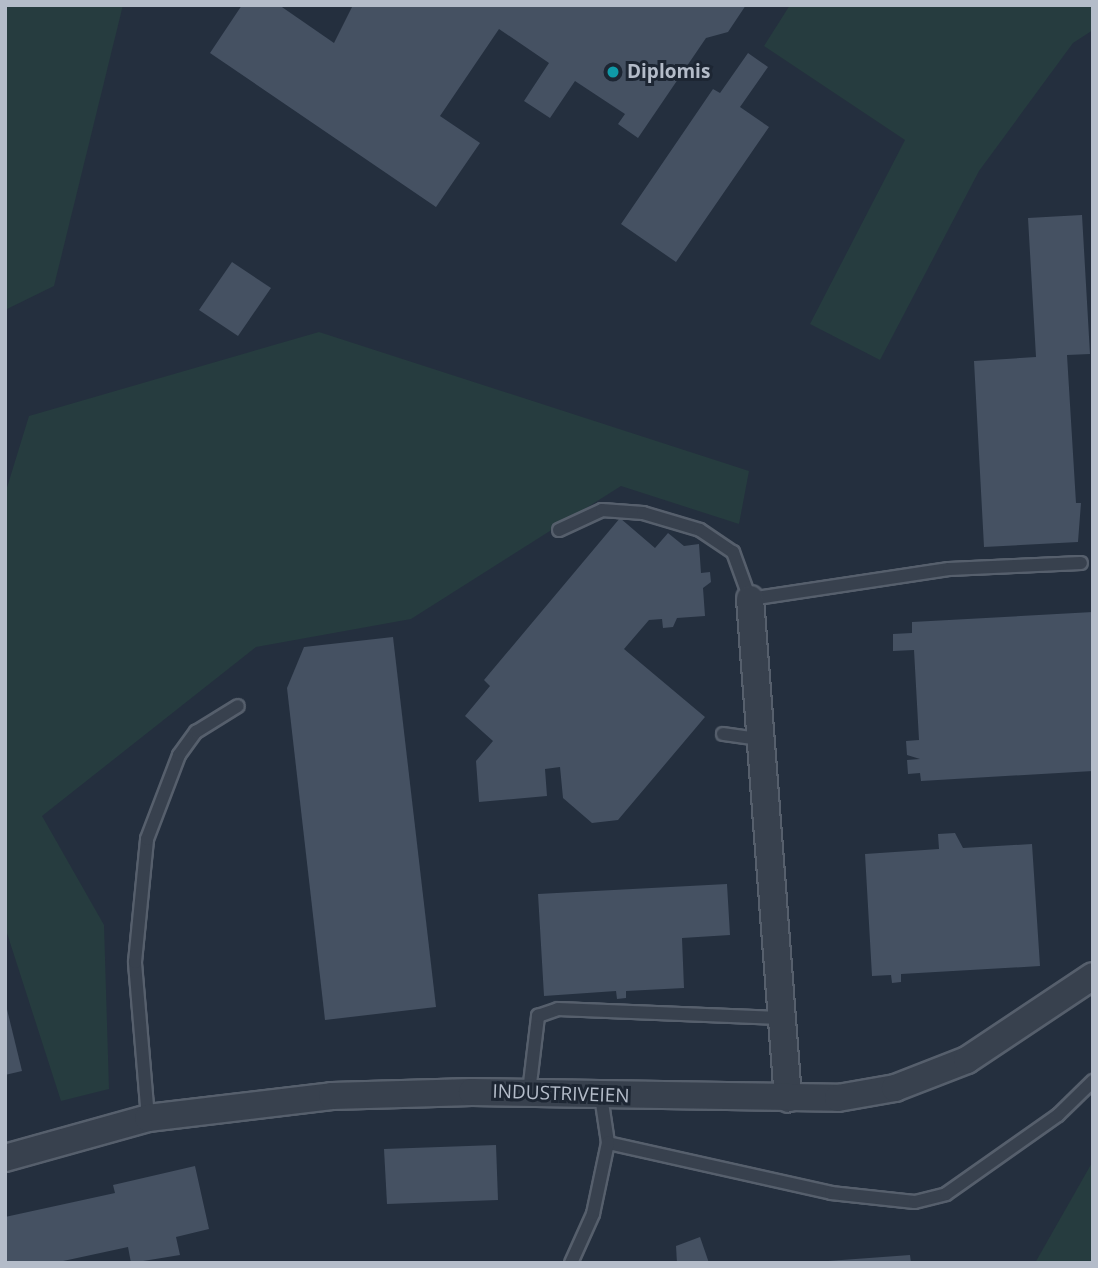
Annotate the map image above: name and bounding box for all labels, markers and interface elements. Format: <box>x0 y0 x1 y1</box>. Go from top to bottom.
place label: Diplomis <box>627 61 710 83</box>
marker: Diplomis <box>605 64 621 80</box>
street label: INDUSTRIVEIEN <box>492 1080 630 1108</box>

